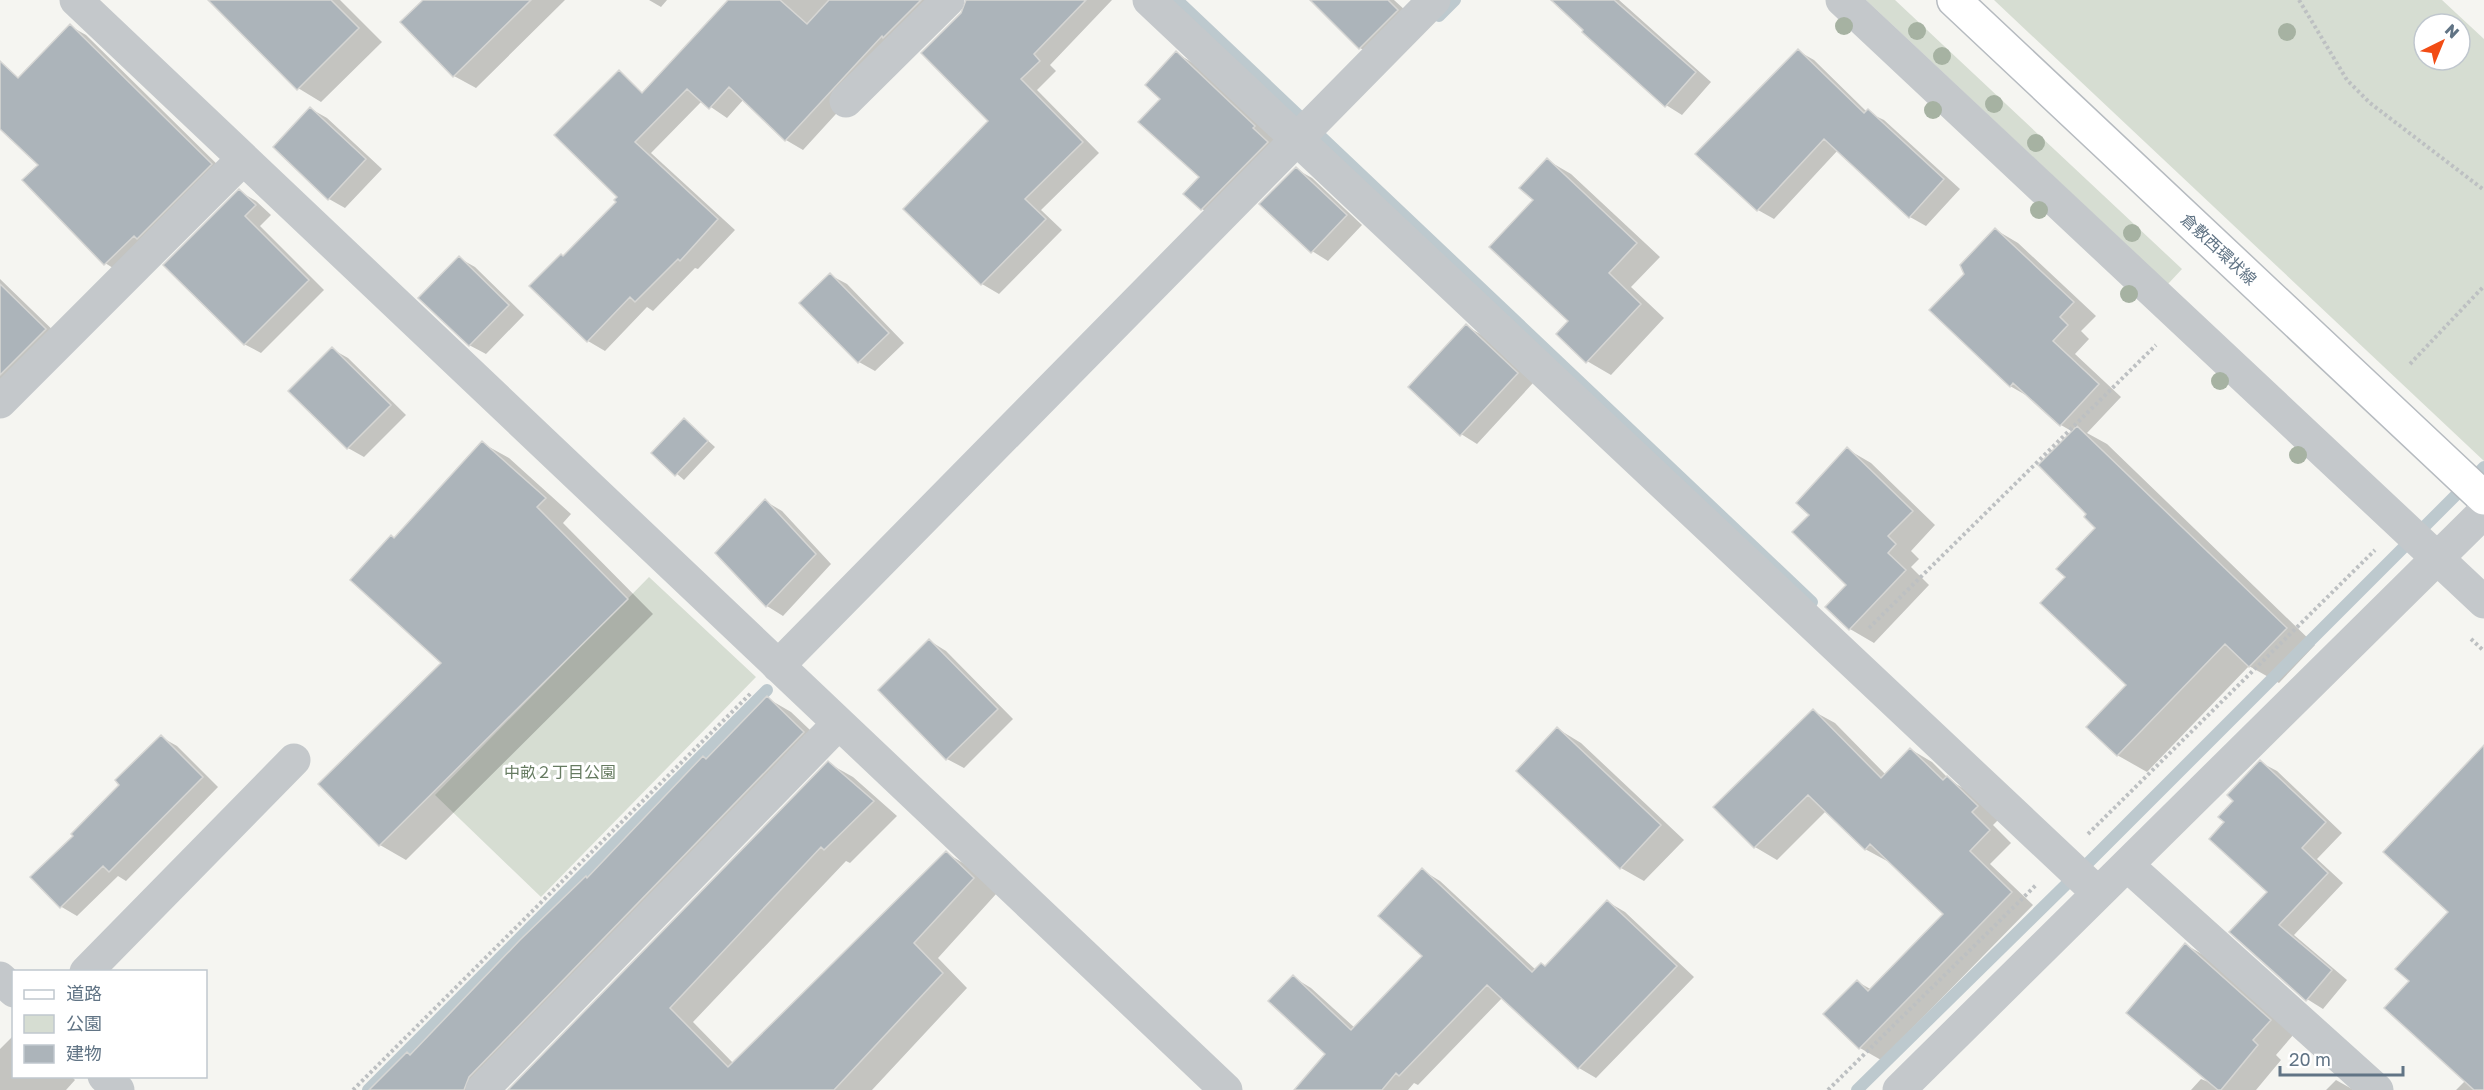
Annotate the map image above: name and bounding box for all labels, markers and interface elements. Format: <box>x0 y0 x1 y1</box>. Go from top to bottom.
north arrow <box>2412 12 2472 72</box>
text: N <box>2441 20 2464 42</box>
street label: 倉敷西環状線 <box>2177 209 2261 289</box>
park label: 中畝２丁目公園 <box>504 762 616 782</box>
legend <box>12 970 207 1078</box>
text: 道路 <box>66 982 102 1004</box>
text: 公園 <box>66 1012 102 1034</box>
scale bar <box>2280 1039 2403 1077</box>
text: 建物 <box>66 1042 102 1064</box>
text: 20 m <box>2289 1048 2331 1070</box>

